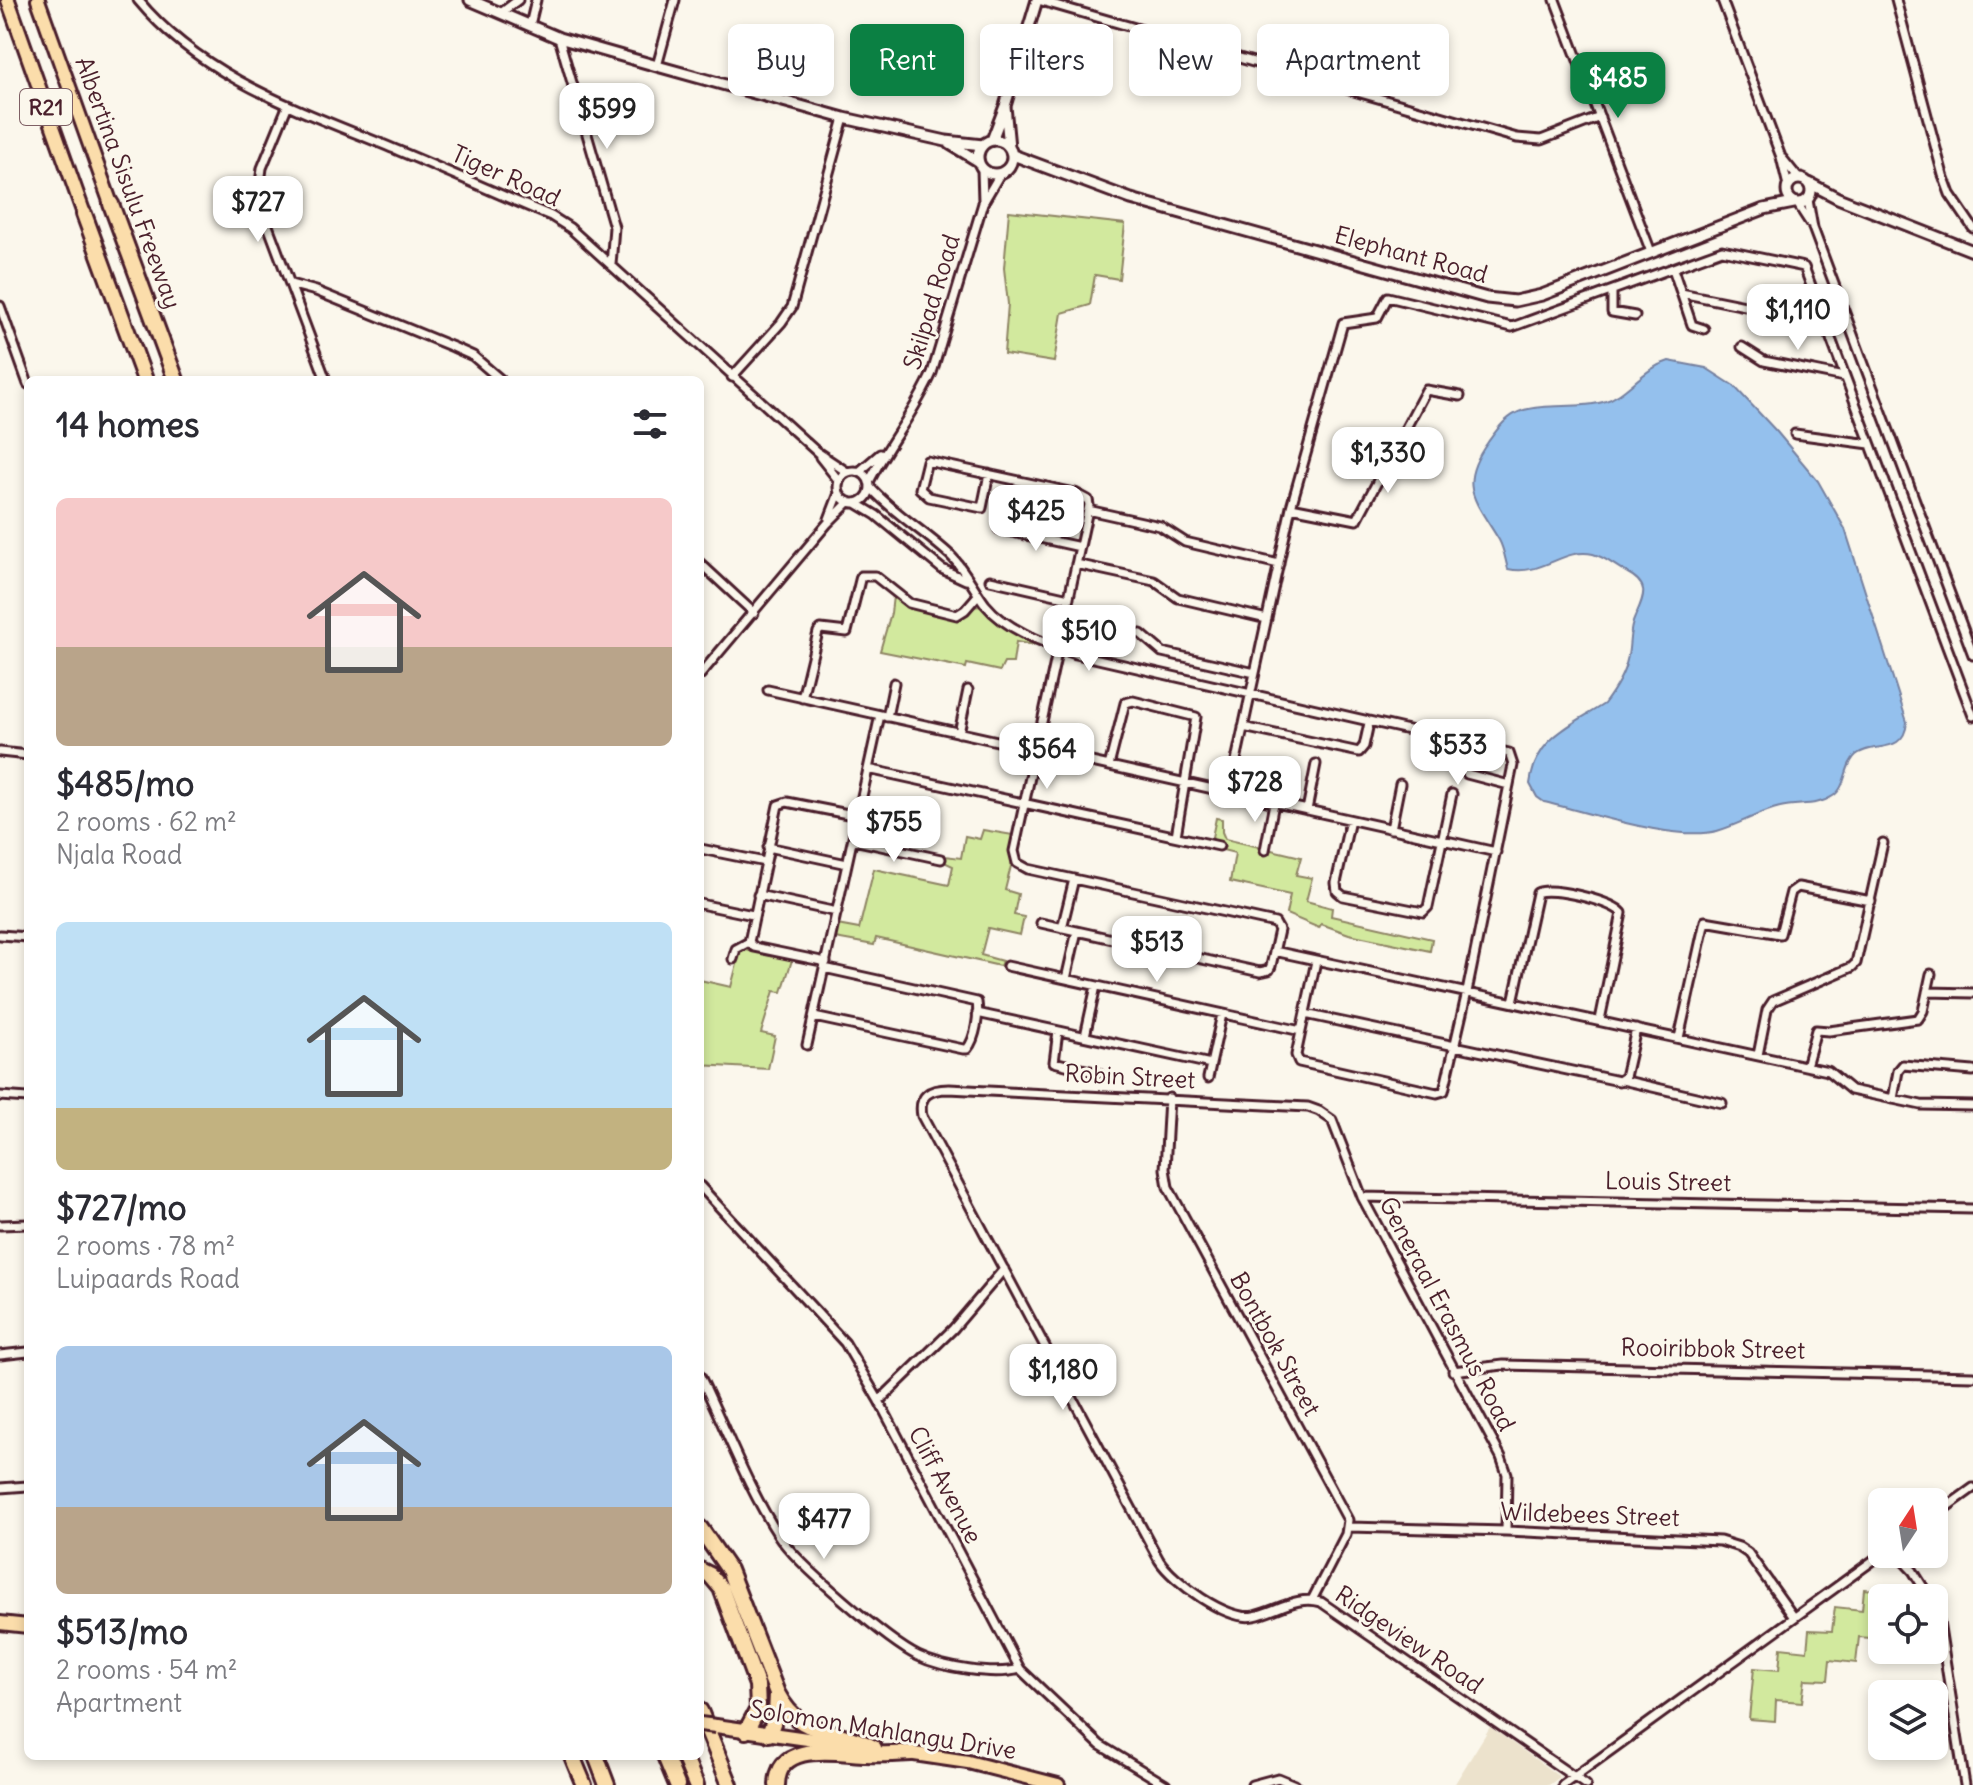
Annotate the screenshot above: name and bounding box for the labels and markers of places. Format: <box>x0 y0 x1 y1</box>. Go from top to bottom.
pin: $485 <box>1571 52 1665 120</box>
pin: $599 <box>560 83 654 151</box>
pin: $727 <box>211 176 305 244</box>
pin: $1,110 <box>1733 284 1863 352</box>
pin: $1,330 <box>1323 427 1453 495</box>
pin: $425 <box>989 485 1083 553</box>
pin: $510 <box>1042 605 1136 673</box>
pin: $533 <box>1411 719 1505 787</box>
pin: $564 <box>1000 723 1094 791</box>
pin: $728 <box>1208 756 1302 824</box>
pin: $755 <box>847 796 941 864</box>
pin: $513 <box>1110 916 1204 984</box>
pin: $1,180 <box>998 1344 1128 1412</box>
pin: $477 <box>777 1493 871 1561</box>

